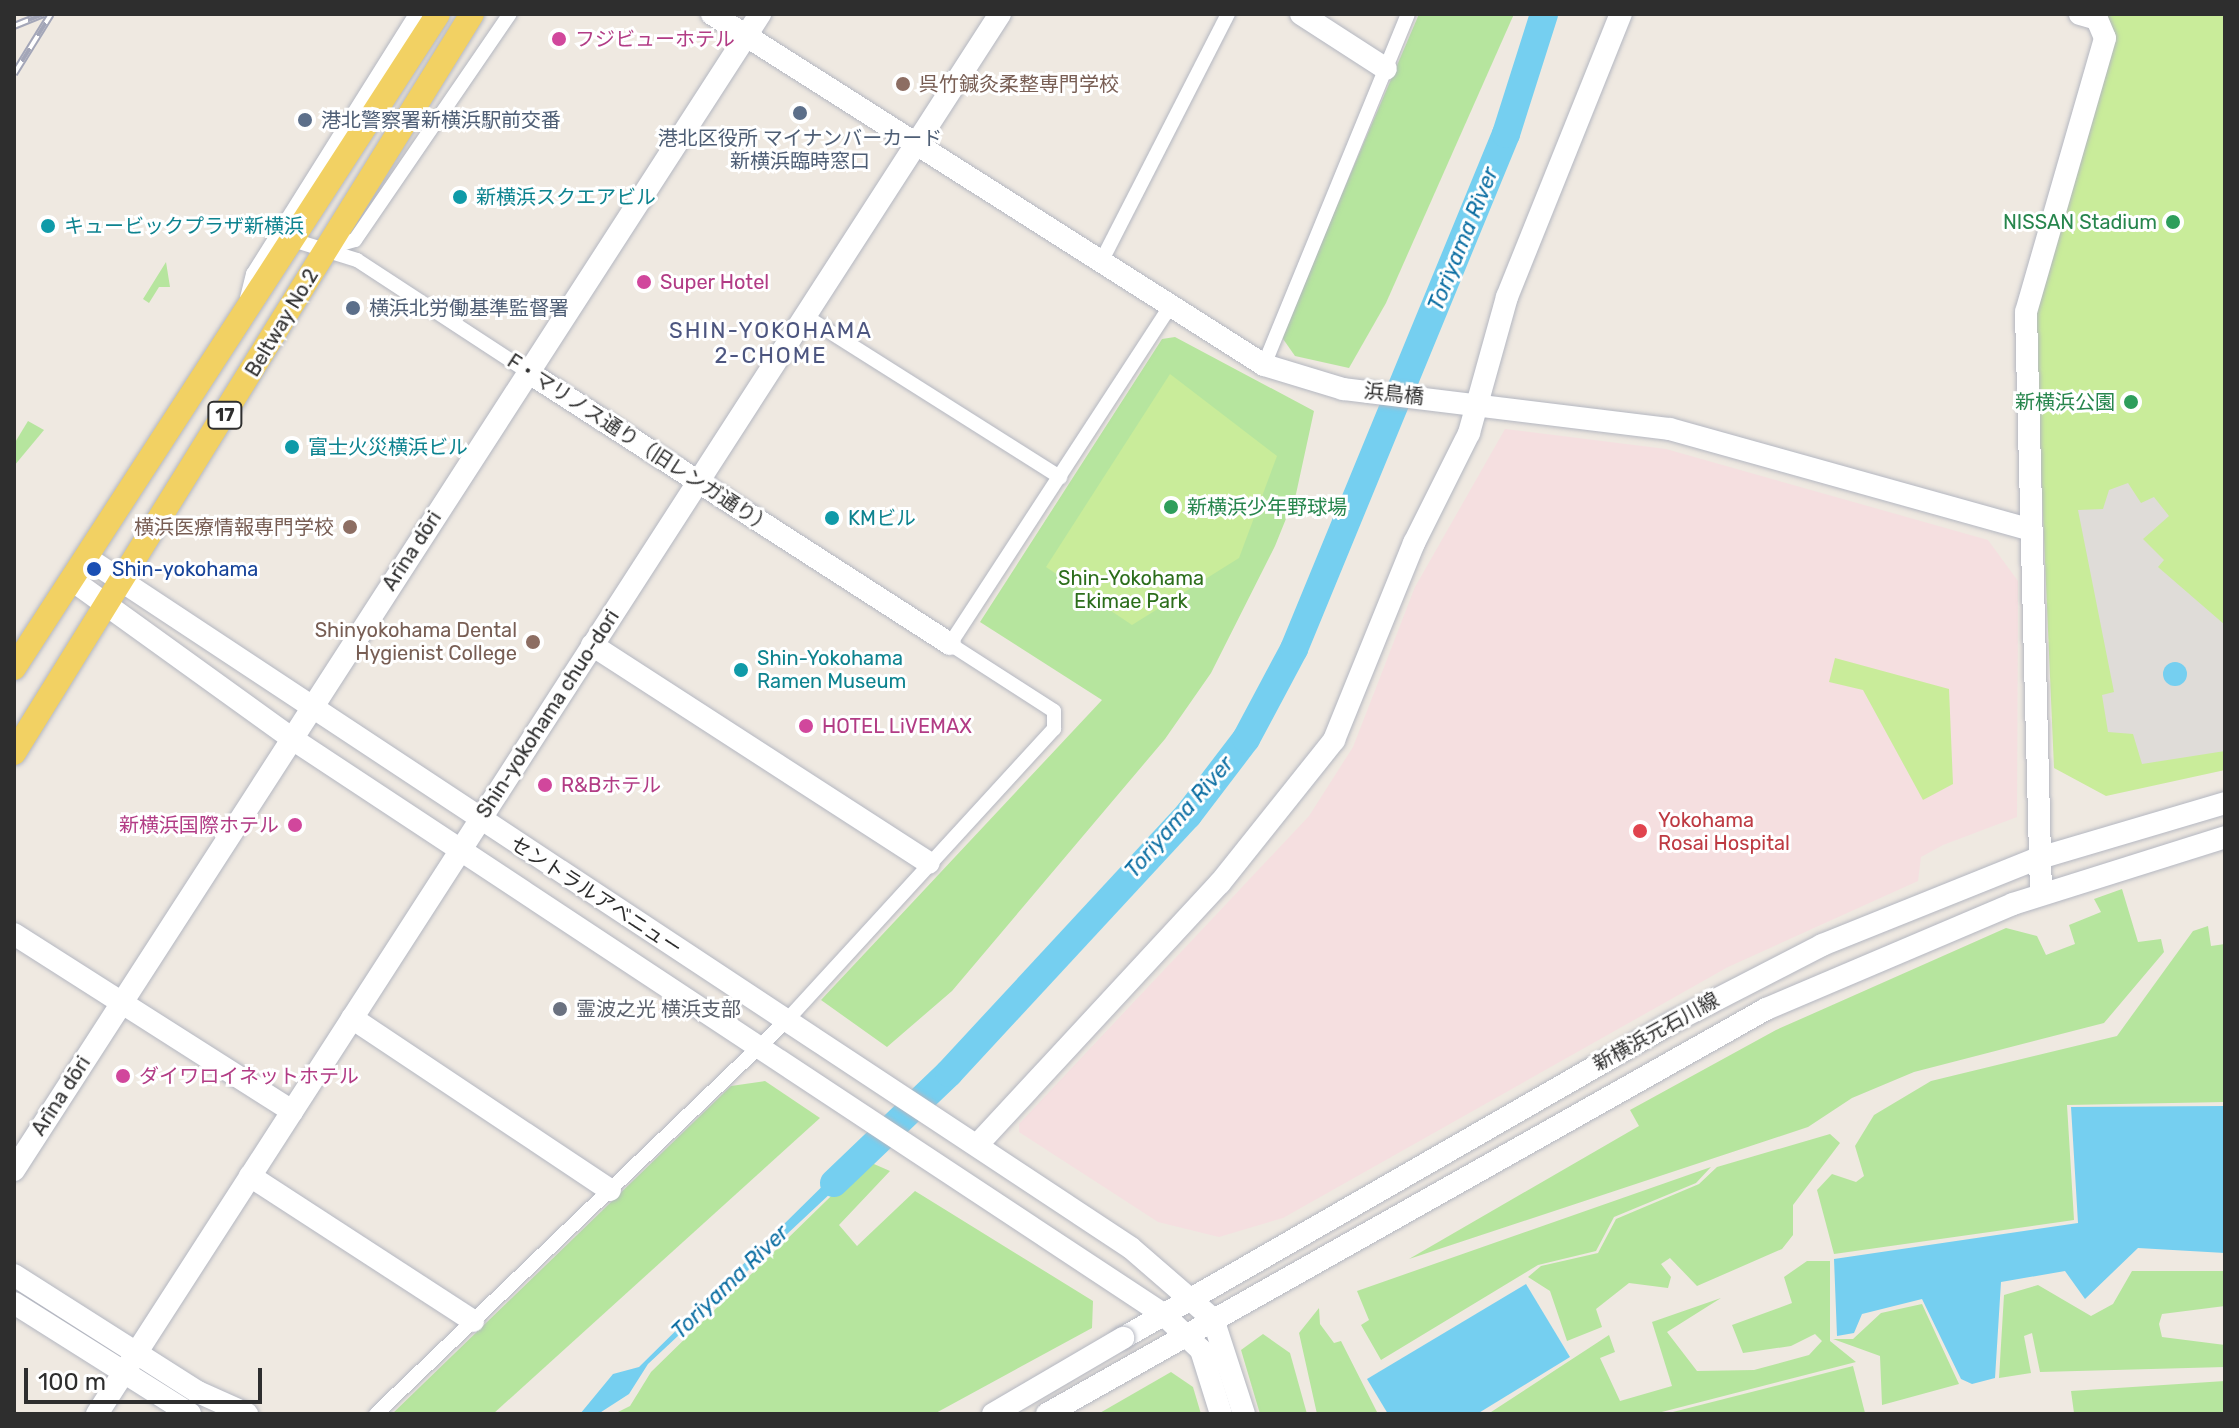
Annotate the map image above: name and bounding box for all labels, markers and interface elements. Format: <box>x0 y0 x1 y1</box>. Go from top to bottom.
place label: フジビューホテル <box>575 27 735 51</box>
marker: フジビューホテル <box>550 30 568 48</box>
place label: 呉竹鍼灸柔整専門学校 <box>919 72 1119 96</box>
marker: 呉竹鍼灸柔整専門学校 <box>894 75 912 93</box>
marker: 港北区役所 マイナンバーカード 新横浜臨時窓口 <box>791 104 809 122</box>
place label: 港北警察署新横浜駅前交番 <box>321 108 561 132</box>
marker: 港北警察署新横浜駅前交番 <box>296 111 314 129</box>
place label: 港北区役所 マイナンバーカード 新横浜臨時窓口 <box>658 126 942 173</box>
water label: Toriyama River <box>1422 163 1504 315</box>
place label: 新横浜スクエアビル <box>476 185 656 209</box>
marker: 新横浜スクエアビル <box>451 188 469 206</box>
place label: NISSAN Stadium <box>2003 210 2157 234</box>
marker: NISSAN Stadium <box>2164 213 2182 231</box>
place label: キュービックプラザ新横浜 <box>64 214 304 238</box>
marker: キュービックプラザ新横浜 <box>39 217 57 235</box>
street label: Beltway No.2 <box>240 265 324 381</box>
place label: Super Hotel <box>660 270 770 294</box>
marker: Super Hotel <box>635 273 653 291</box>
place label: 横浜北労働基準監督署 <box>369 296 569 320</box>
marker: 横浜北労働基準監督署 <box>344 299 362 317</box>
district label: SHIN-YOKOHAMA 2-CHOME <box>669 317 873 368</box>
street label: F・マリノス通り（旧レンガ通り） <box>503 349 777 539</box>
street label: 浜鳥橋 <box>1363 379 1425 409</box>
place label: 新横浜公園 <box>2015 390 2115 414</box>
marker: 新横浜公園 <box>2122 393 2140 411</box>
road number: 17 <box>207 401 243 429</box>
place label: 富士火災横浜ビル <box>308 435 468 459</box>
marker: 富士火災横浜ビル <box>283 438 301 456</box>
place label: 新横浜少年野球場 <box>1187 495 1347 519</box>
marker: 新横浜少年野球場 <box>1162 498 1180 516</box>
place label: KMビル <box>848 506 916 530</box>
street label: Arīna dōri <box>378 507 446 595</box>
marker: KMビル <box>823 509 841 527</box>
place label: 横浜医療情報専門学校 <box>134 515 334 539</box>
marker: 横浜医療情報専門学校 <box>341 518 359 536</box>
place label: Shin-yokohama <box>112 557 258 581</box>
marker: Shin-yokohama <box>83 558 105 580</box>
park label: Shin-Yokohama Ekimae Park <box>1058 566 1204 613</box>
street label: Shin-yokohama chuo-dori <box>472 605 624 823</box>
place label: Shinyokohama Dental Hygienist College <box>315 618 517 665</box>
marker: Shinyokohama Dental Hygienist College <box>524 633 542 651</box>
place label: Shin-Yokohama Ramen Museum <box>757 646 906 693</box>
marker: Shin-Yokohama Ramen Museum <box>732 661 750 679</box>
place label: HOTEL LiVEMAX <box>822 714 972 738</box>
marker: HOTEL LiVEMAX <box>797 717 815 735</box>
water label: Toriyama River <box>1119 751 1239 883</box>
place label: R&Bホテル <box>561 773 661 797</box>
marker: R&Bホテル <box>536 776 554 794</box>
place label: Yokohama Rosai Hospital <box>1658 808 1790 855</box>
place label: 新横浜国際ホテル <box>119 813 279 837</box>
marker: 新横浜国際ホテル <box>286 816 304 834</box>
marker: Yokohama Rosai Hospital <box>1629 820 1651 842</box>
street label: セントラルアベニュー <box>506 831 686 961</box>
street label: 新横浜元石川線 <box>1589 988 1723 1076</box>
place label: 霊波之光 横浜支部 <box>576 997 741 1021</box>
marker: 霊波之光 横浜支部 <box>551 1000 569 1018</box>
street label: Arīna dōri <box>27 1052 95 1140</box>
place label: ダイワロイネットホテル <box>139 1064 359 1088</box>
marker: ダイワロイネットホテル <box>114 1067 132 1085</box>
water label: Toriyama River <box>666 1220 794 1344</box>
scale bar <box>28 1352 266 1402</box>
text: 100 m <box>38 1368 106 1396</box>

